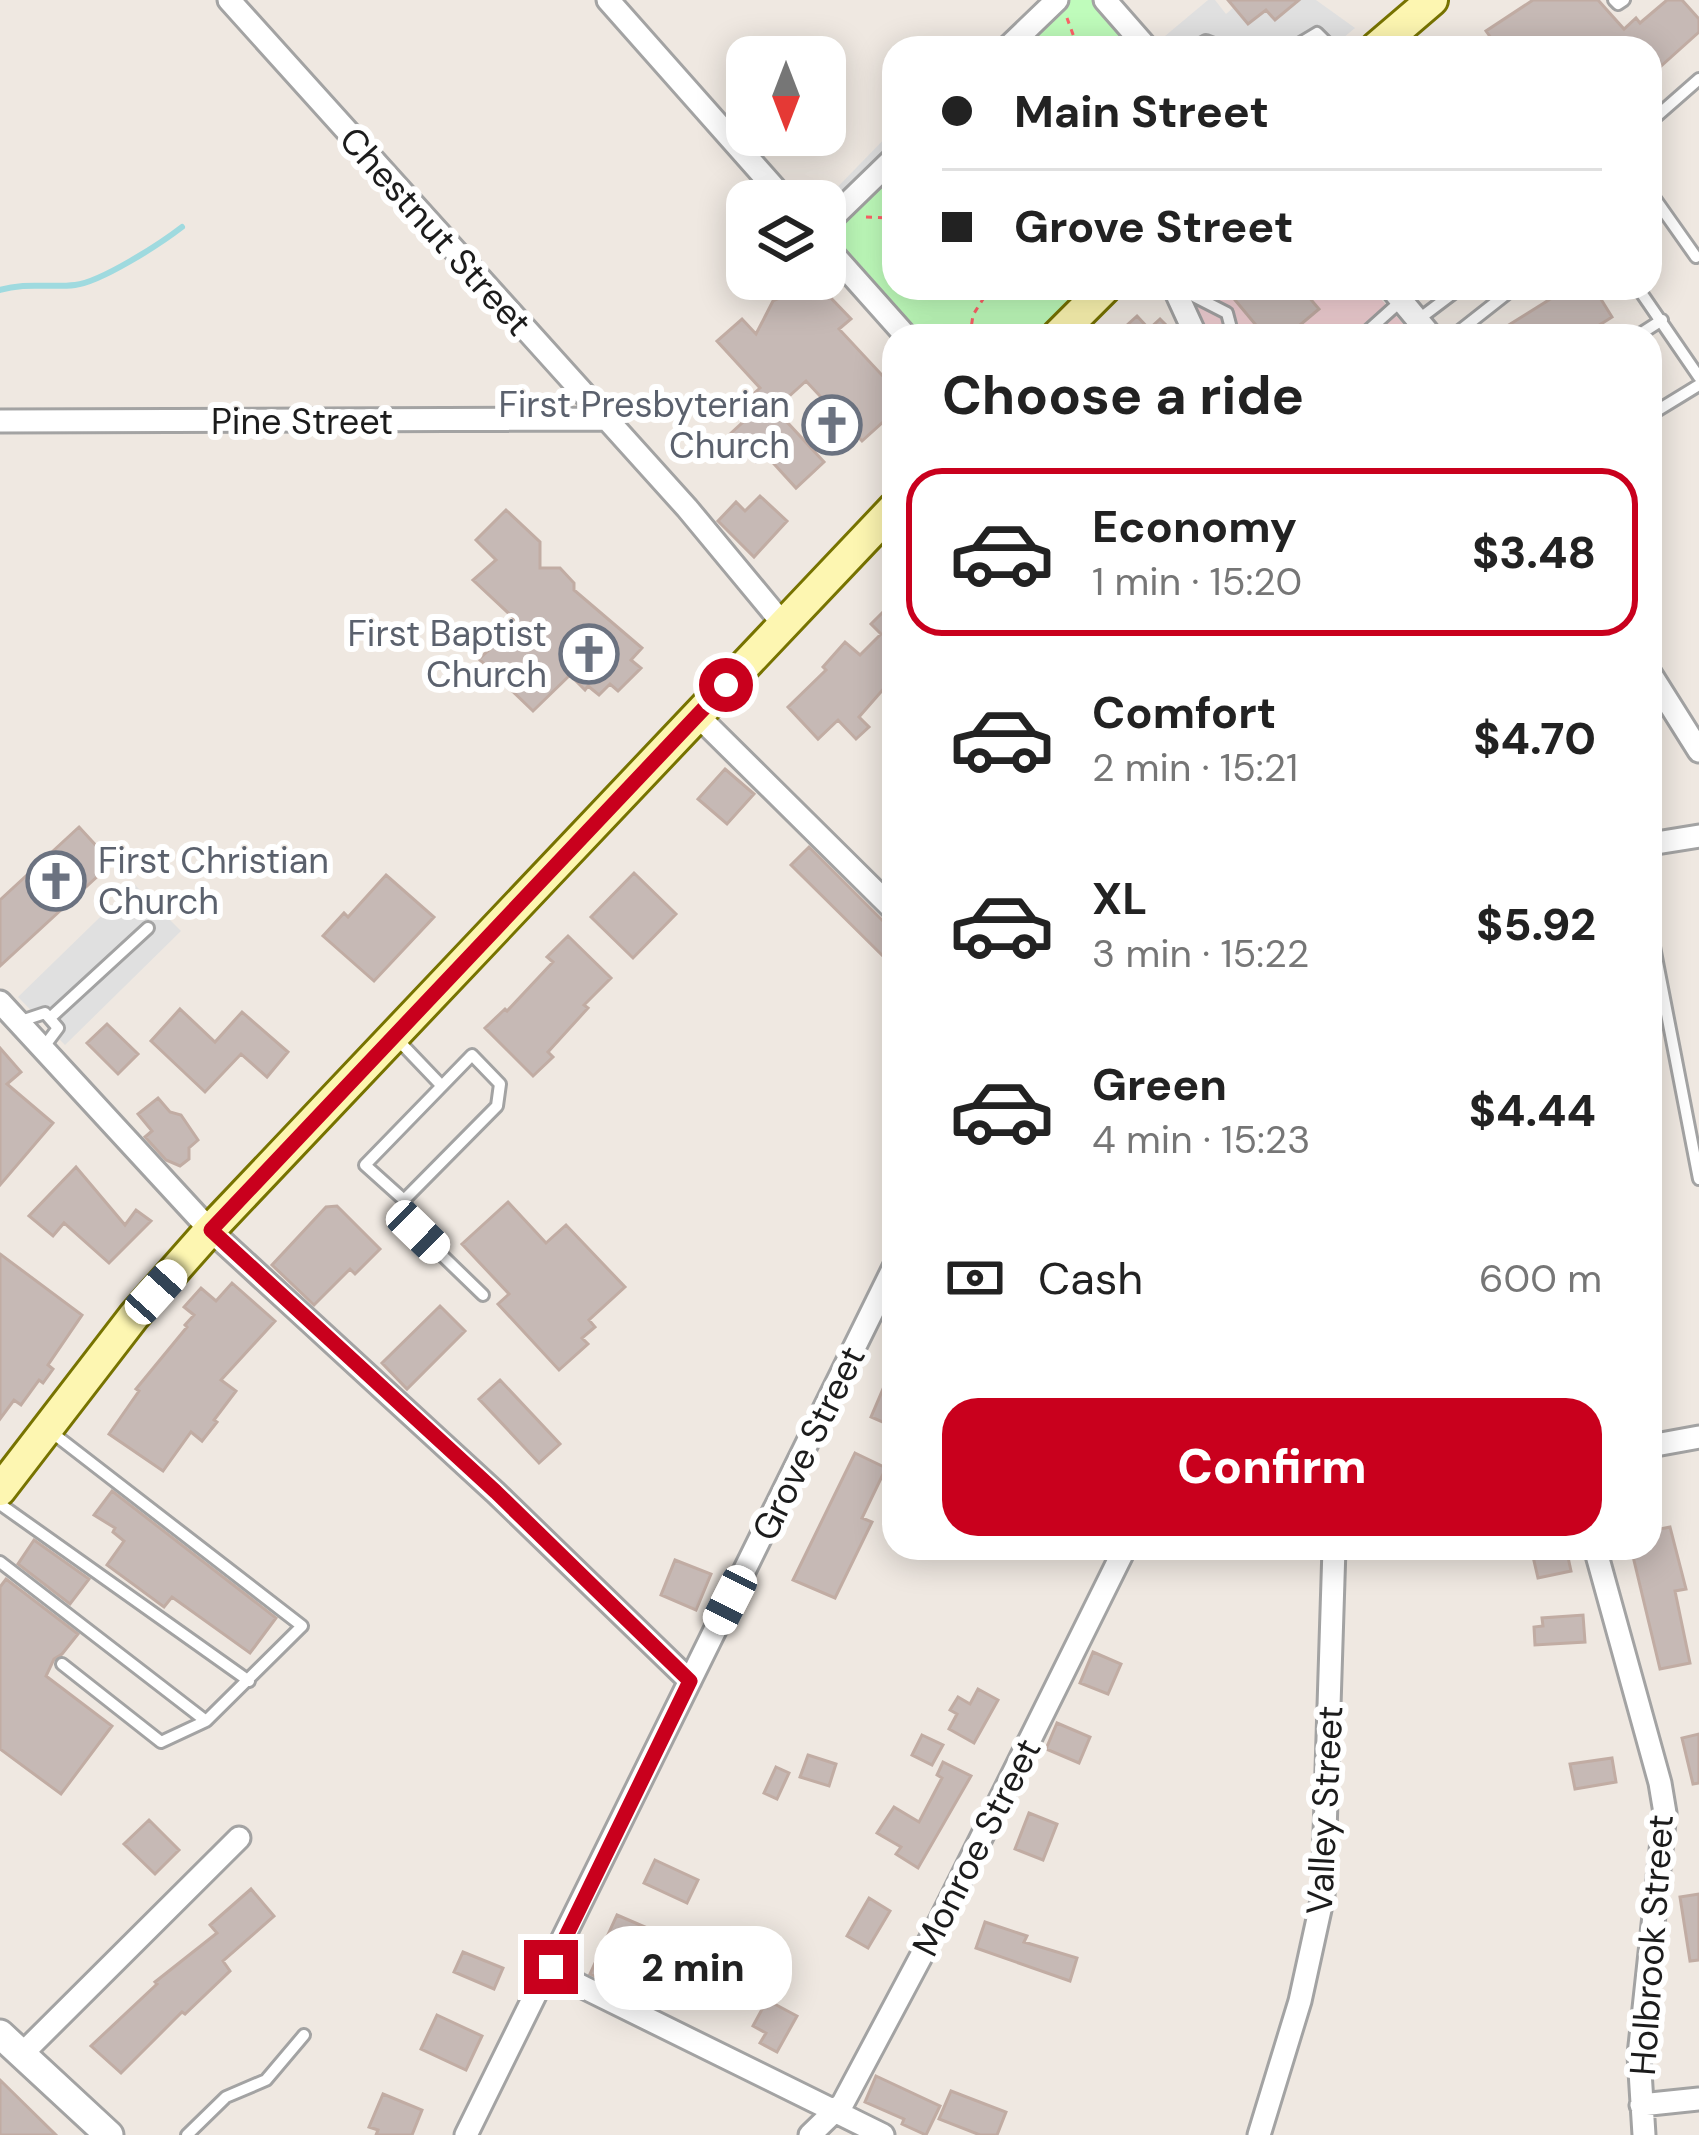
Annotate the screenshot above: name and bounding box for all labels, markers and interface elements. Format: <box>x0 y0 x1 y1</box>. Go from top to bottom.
north arrow <box>726 36 846 156</box>
map controls <box>726 36 846 300</box>
text: Main Street <box>1014 82 1269 141</box>
street label: Chestnut Street <box>329 117 542 346</box>
button: layers <box>726 180 846 300</box>
text: Grove Street <box>1014 197 1294 256</box>
text: Choose a ride <box>942 360 1304 431</box>
place label: First Presbyterian Church <box>498 381 790 469</box>
church icon: First Presbyterian Church <box>801 394 863 456</box>
street label: Pine Street <box>211 398 393 445</box>
text: Economy <box>1092 497 1297 556</box>
icon: car <box>948 498 1056 606</box>
text: $3.48 <box>1472 523 1596 582</box>
text: 1 min · 15:20 <box>1092 556 1302 607</box>
place label: First Baptist Church <box>348 610 547 698</box>
church icon: First Baptist Church <box>558 623 620 685</box>
route start <box>699 658 753 712</box>
text: Comfort <box>1092 683 1276 742</box>
icon: car <box>948 684 1056 792</box>
text: $4.70 <box>1473 709 1596 768</box>
text: 2 min · 15:21 <box>1092 742 1298 793</box>
place label: First Christian Church <box>98 837 329 925</box>
church icon: First Christian Church <box>25 850 87 912</box>
text: XL <box>1092 869 1147 928</box>
icon: car <box>948 870 1056 978</box>
text: $5.92 <box>1476 895 1596 954</box>
text: 3 min · 15:22 <box>1092 928 1309 979</box>
text: Green <box>1092 1055 1227 1114</box>
icon: car <box>948 1056 1056 1164</box>
text: $4.44 <box>1469 1081 1596 1140</box>
text: 4 min · 15:23 <box>1092 1114 1310 1165</box>
car <box>380 1194 456 1270</box>
icon: cash <box>942 1245 1008 1311</box>
text: Cash <box>1038 1249 1143 1308</box>
car <box>119 1253 193 1331</box>
text: 600 m <box>1479 1253 1602 1304</box>
street label: Grove Street <box>741 1338 876 1548</box>
button: Confirm <box>942 1398 1602 1536</box>
car <box>698 1560 762 1640</box>
street label: Valley Street <box>1296 1704 1353 1916</box>
street label: Monroe Street <box>901 1730 1051 1964</box>
street label: Holbrook Street <box>1619 1813 1684 2077</box>
callout: 2 min <box>593 1925 791 2009</box>
route end <box>524 1940 578 1994</box>
text: 2 min <box>641 1942 745 1993</box>

